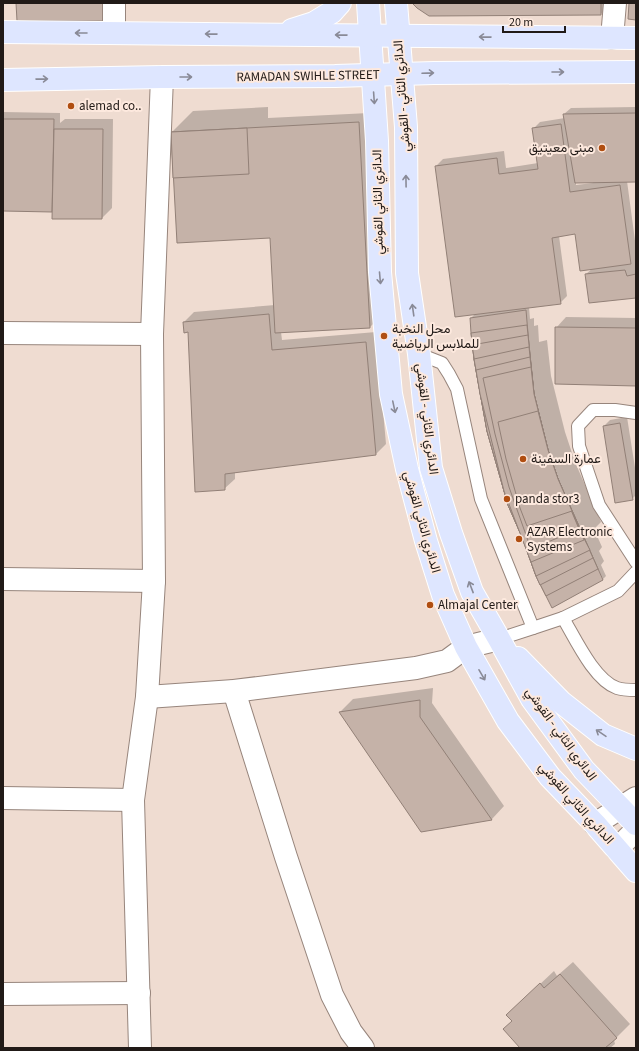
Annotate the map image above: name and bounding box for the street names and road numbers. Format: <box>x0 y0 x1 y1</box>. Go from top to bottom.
street label: الدائري الثاني - القوشي <box>389 40 416 152</box>
street label: RAMADAN SWIHLE STREET <box>236 66 380 86</box>
street label: الدائري الثاني القوشي <box>368 149 389 255</box>
street label: الدائري الثاني - القوشي <box>410 362 443 476</box>
street label: الدائري الثاني القوشي <box>398 469 445 575</box>
street label: الدائري الثاني - القوشي <box>520 684 601 785</box>
street label: الدائري الثاني القوشي <box>533 758 618 849</box>

